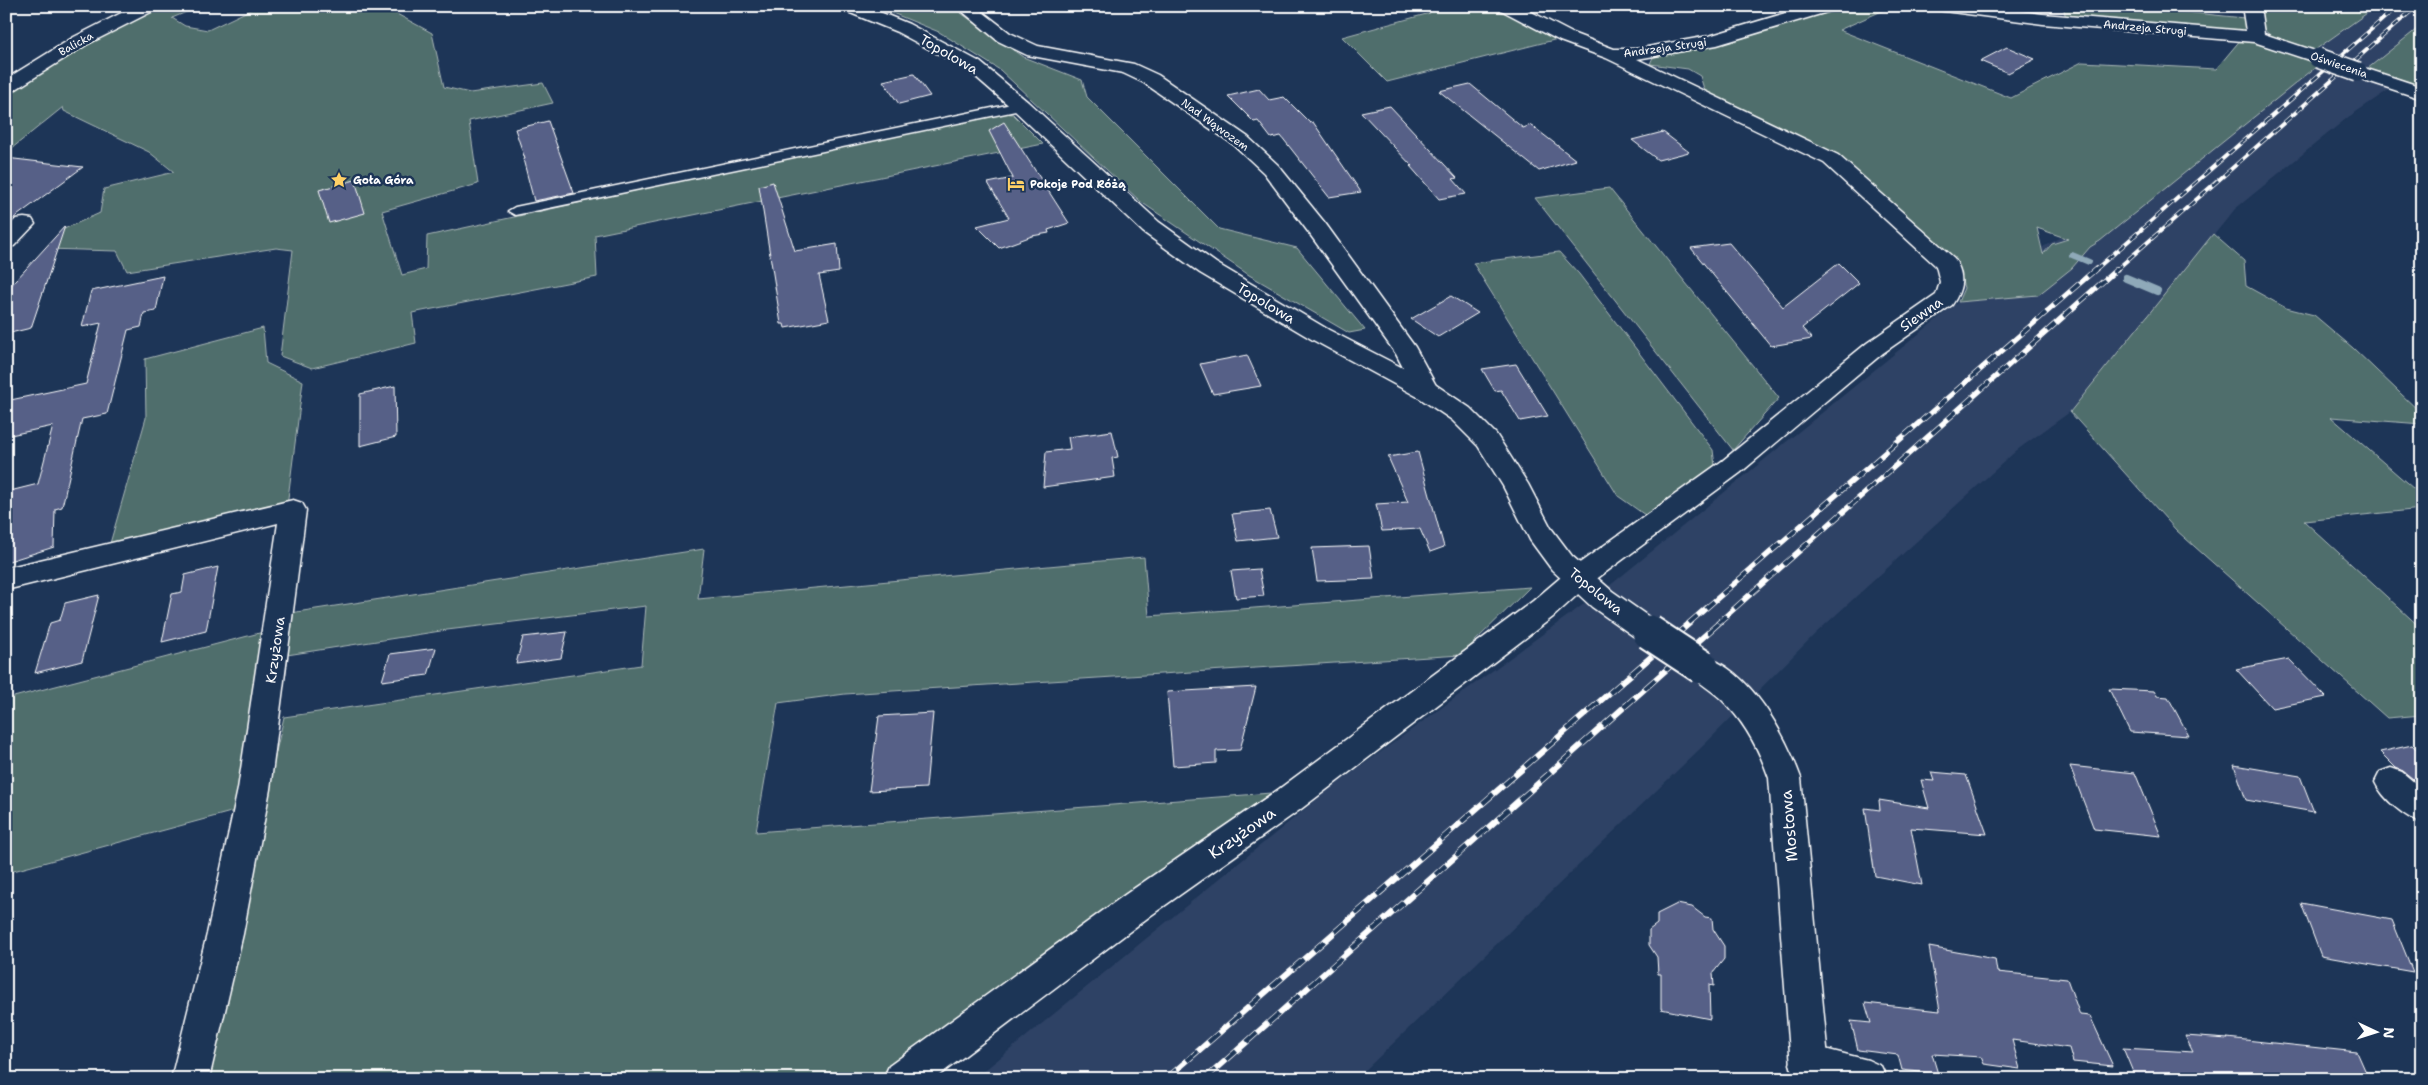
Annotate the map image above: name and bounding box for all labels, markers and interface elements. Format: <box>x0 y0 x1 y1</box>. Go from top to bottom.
street label: Andrzeja Strugi <box>2103 17 2187 39</box>
street label: Balicka <box>56 28 96 60</box>
street label: Topolowa <box>916 30 982 78</box>
street label: Andrzeja Strugi <box>1622 35 1708 61</box>
street label: Oświecenia <box>2308 48 2370 82</box>
street label: Nad Wąwozem <box>1178 95 1252 155</box>
place icon: Goła Góra <box>329 170 349 190</box>
place label: Goła Góra <box>353 173 414 188</box>
hotel icon: Pokoje Pod Różą <box>1006 174 1026 194</box>
place label: Pokoje Pod Różą <box>1030 177 1126 192</box>
street label: Topolowa <box>1234 279 1299 328</box>
street label: Siewna <box>1896 293 1946 335</box>
street label: Topolowa <box>1565 564 1627 619</box>
street label: Krzyżowa <box>261 615 289 685</box>
street label: Mostowa <box>1775 789 1803 863</box>
street label: Krzyżowa <box>1204 802 1280 864</box>
north arrow <box>2350 1008 2400 1058</box>
text: N <box>2380 1027 2398 1039</box>

